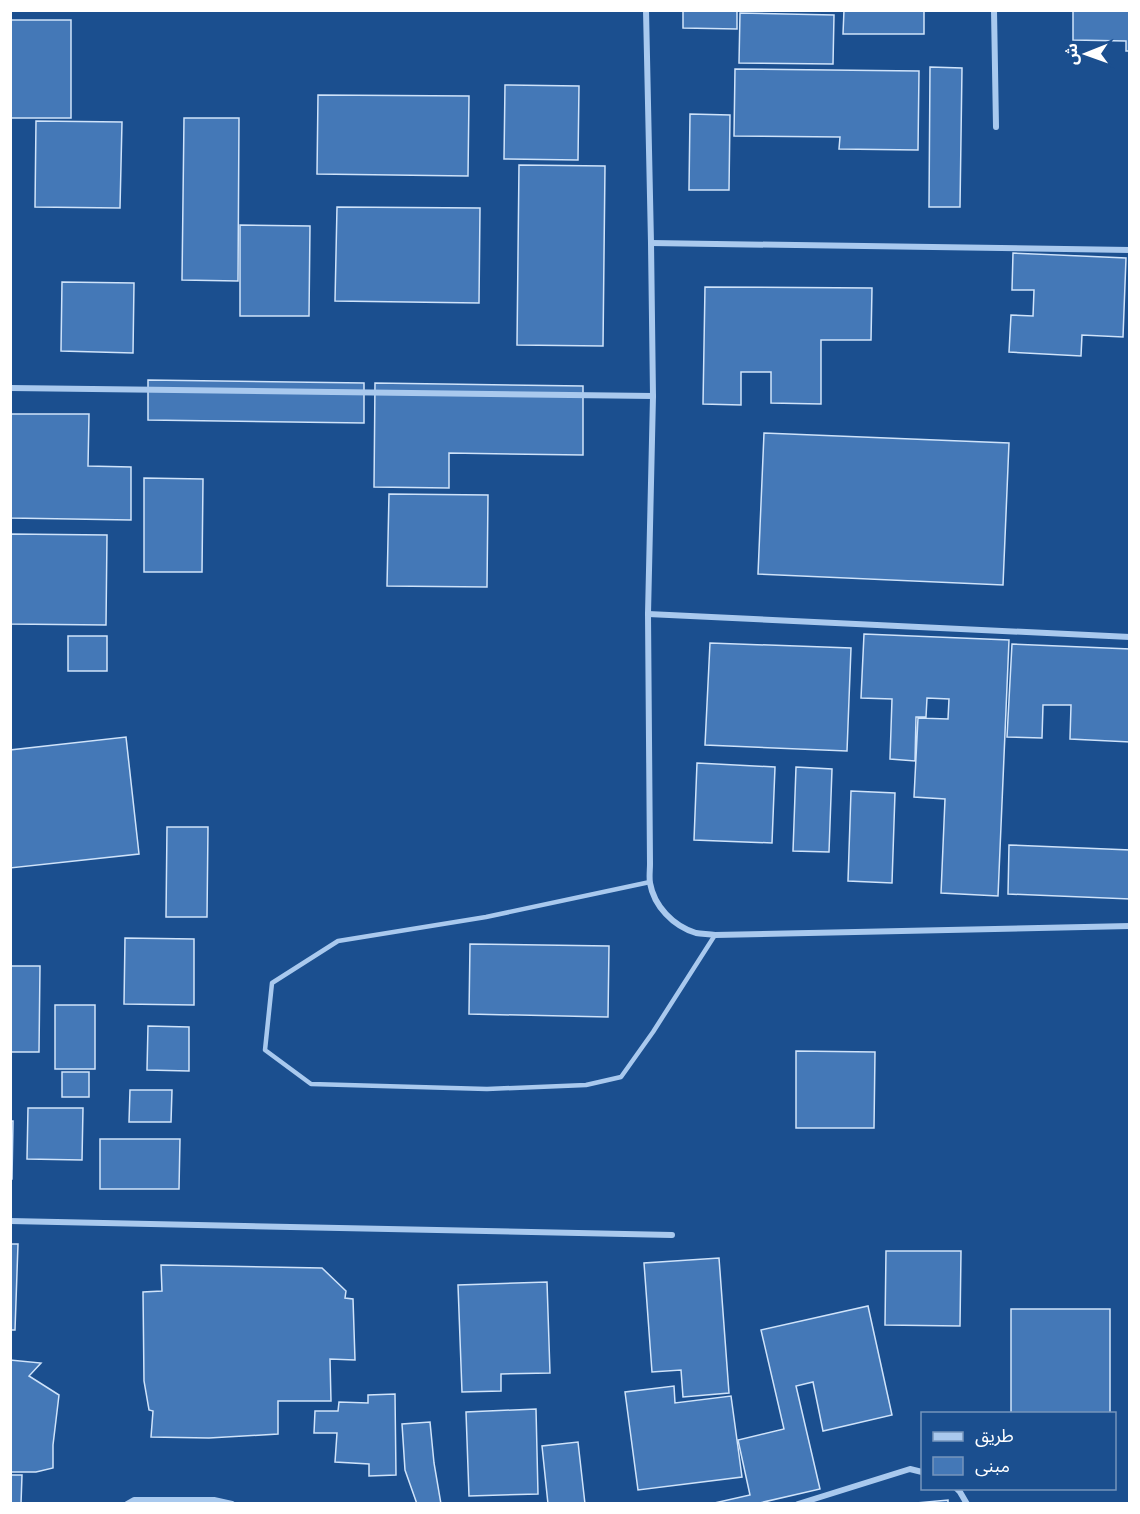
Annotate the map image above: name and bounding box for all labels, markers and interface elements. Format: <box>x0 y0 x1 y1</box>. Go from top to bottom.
north arrow <box>1056 24 1116 84</box>
text: ش <box>1062 43 1081 65</box>
legend <box>921 1412 1116 1490</box>
text: طريق <box>975 1425 1014 1447</box>
text: مبنى <box>975 1455 1010 1477</box>

